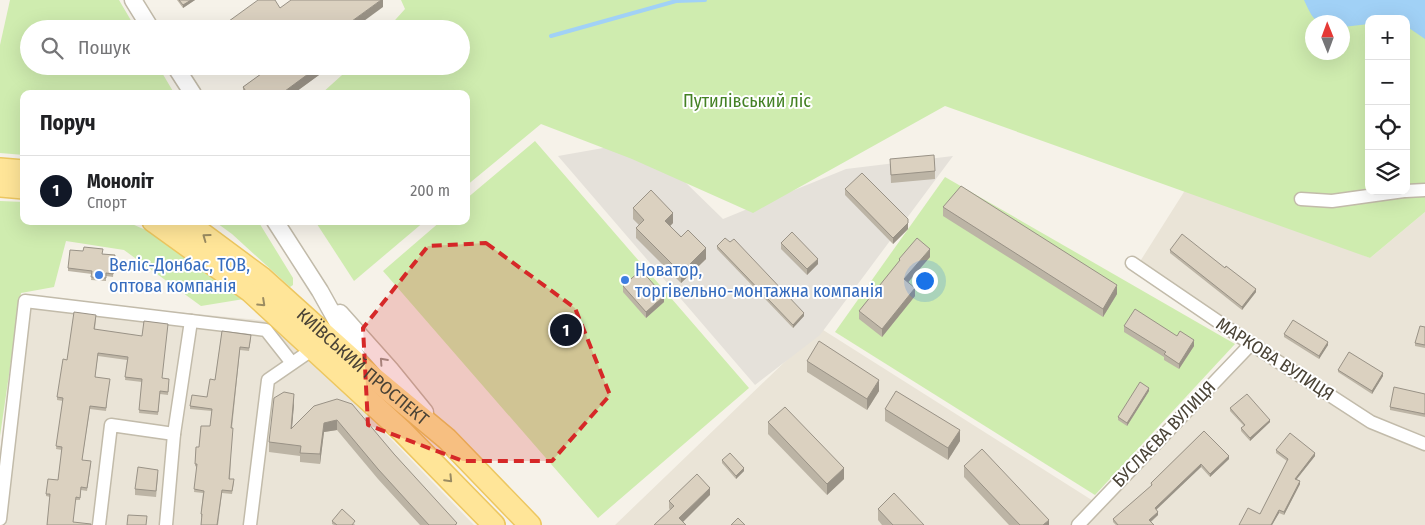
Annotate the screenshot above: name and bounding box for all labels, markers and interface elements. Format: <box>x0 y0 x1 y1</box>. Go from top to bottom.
north arrow <box>1305 15 1350 60</box>
map controls <box>1365 15 1410 195</box>
button: + <box>1365 15 1410 60</box>
search box <box>20 20 470 75</box>
icon: search <box>38 34 66 62</box>
text: Пошук <box>78 36 130 59</box>
button: − <box>1365 60 1410 105</box>
park label: Путилівський ліс <box>683 90 811 112</box>
button: locate <box>1365 105 1410 150</box>
text: Поруч <box>40 110 96 136</box>
button: layers <box>1365 150 1410 195</box>
text: Моноліт <box>87 170 154 193</box>
text: 1 <box>53 181 59 200</box>
text: 200 m <box>410 181 450 200</box>
text: Спорт <box>87 193 126 212</box>
one-way arrow <box>202 234 212 243</box>
place label: Веліс-Донбас, ТОВ, оптова компанія <box>109 254 250 297</box>
place label: Новатор, торгівельно-монтажна компанія <box>635 259 883 302</box>
your location <box>912 268 938 294</box>
marker: Веліс-Донбас, ТОВ, оптова компанія <box>93 269 105 281</box>
marker: Новатор, торгівельно-монтажна компанія <box>619 274 631 286</box>
one-way arrow <box>257 297 266 306</box>
street label: КИЇВСЬКИЙ ПРОСПЕКТ <box>292 304 434 430</box>
pin: 1 <box>550 311 582 349</box>
street label: МАРКОВА ВУЛИЦЯ <box>1212 313 1338 405</box>
one-way arrow <box>379 357 388 366</box>
street label: БУСЛАЄВА ВУЛИЦЯ <box>1108 376 1220 492</box>
one-way arrow <box>443 473 452 482</box>

